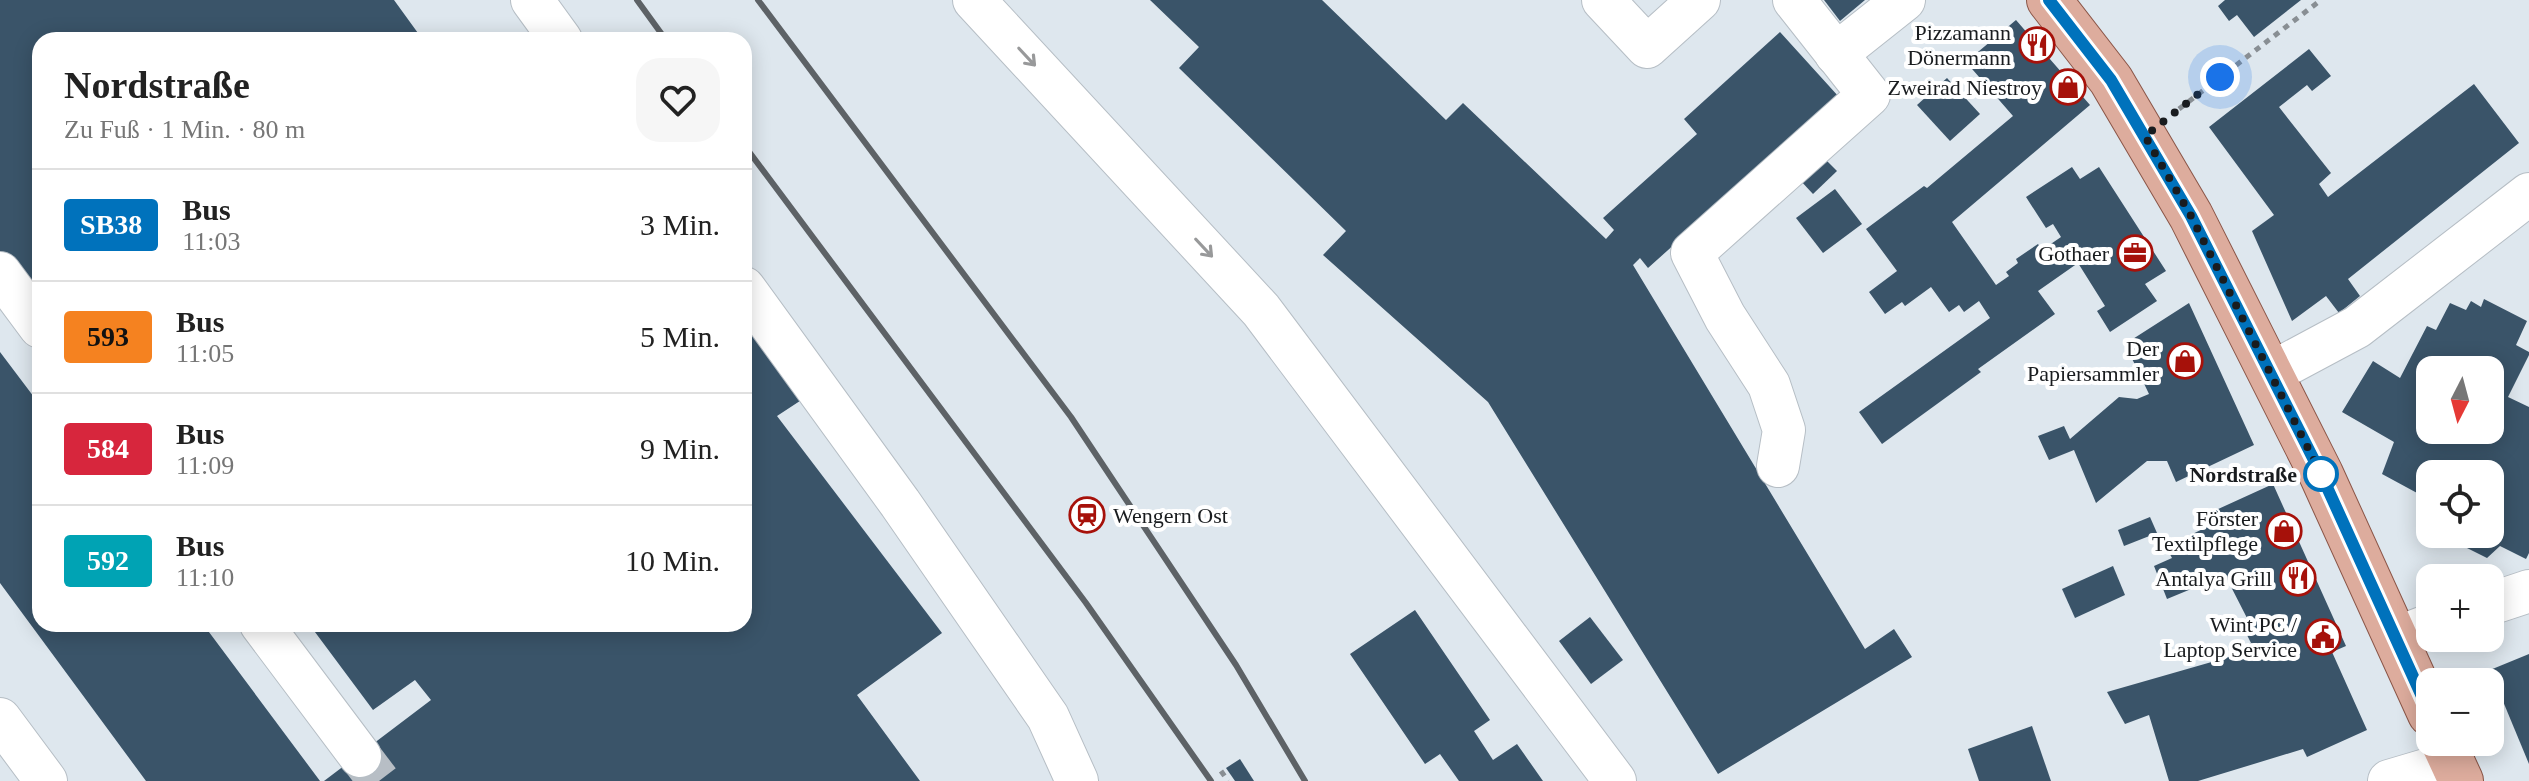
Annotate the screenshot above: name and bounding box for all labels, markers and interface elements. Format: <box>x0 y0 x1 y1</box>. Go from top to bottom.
place label: Pizzamann Dönermann <box>1907 20 2011 70</box>
restaurant icon: Pizzamann Dönermann <box>2018 26 2056 64</box>
one-way arrow <box>1017 47 1036 67</box>
your location <box>2200 57 2240 97</box>
button: heart <box>636 58 720 142</box>
text: Nordstraße <box>64 64 250 106</box>
shop icon: Zweirad Niestroy <box>2049 68 2087 106</box>
place label: Zweirad Niestroy <box>1887 75 2042 100</box>
text: Zu Fuß · 1 Min. · 80 m <box>64 115 305 144</box>
text: Bus <box>182 193 231 226</box>
text: 3 Min. <box>640 208 720 241</box>
text: SB38 <box>80 209 142 240</box>
text: 11:03 <box>182 227 241 256</box>
office icon: Gothaer <box>2116 234 2154 272</box>
one-way arrow <box>1194 238 1213 258</box>
place label: Gothaer <box>2038 241 2110 266</box>
text: Bus <box>176 305 224 338</box>
text: 5 Min. <box>640 320 720 353</box>
text: 593 <box>87 321 129 352</box>
place label: Der Papiersammler <box>2027 336 2160 386</box>
text: 11:05 <box>176 339 234 368</box>
shop icon: Der Papiersammler <box>2166 342 2204 380</box>
north arrow <box>2416 356 2504 444</box>
map controls <box>2416 356 2504 756</box>
text: Bus <box>176 417 224 450</box>
text: 9 Min. <box>640 432 720 465</box>
text: 584 <box>87 433 129 464</box>
text: 11:09 <box>176 451 234 480</box>
marker: Nordstraße <box>2304 457 2338 491</box>
button: locate <box>2416 460 2504 548</box>
place label: Nordstraße <box>2189 462 2297 487</box>
station icon: Wengern Ost <box>1068 496 1106 534</box>
place label: Wengern Ost <box>1113 503 1228 528</box>
place label: Förster Textilpflege <box>2152 506 2259 556</box>
shop icon: Förster Textilpflege <box>2265 512 2303 550</box>
text: Bus <box>176 529 224 562</box>
text: 10 Min. <box>625 544 720 577</box>
text: 592 <box>87 545 129 576</box>
restaurant icon: Antalya Grill <box>2279 559 2317 597</box>
text: 11:10 <box>176 563 234 592</box>
button: + <box>2416 564 2504 652</box>
place label: Antalya Grill <box>2155 566 2272 591</box>
place label: Wint PC / Laptop Service <box>2163 612 2298 662</box>
public building icon: Wint PC / Laptop Service <box>2304 618 2342 656</box>
button: − <box>2416 668 2504 756</box>

